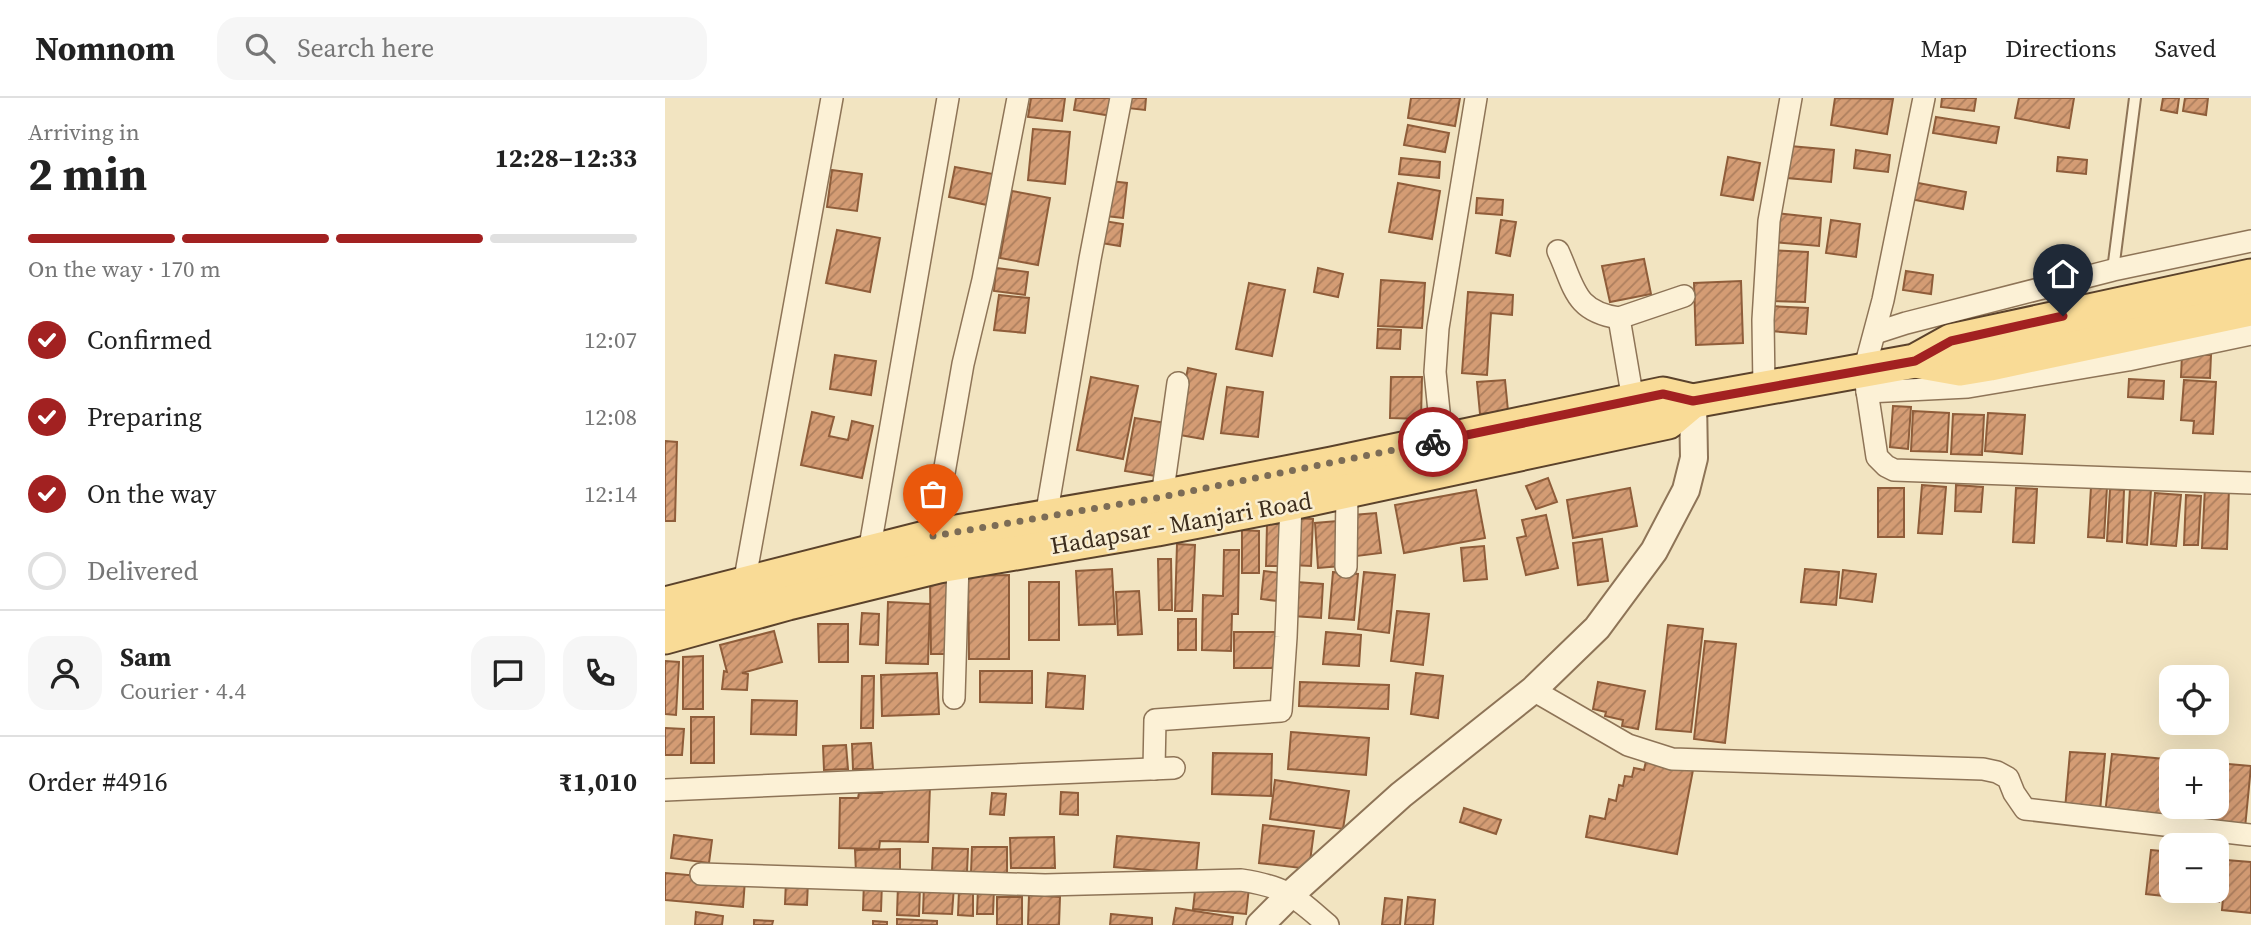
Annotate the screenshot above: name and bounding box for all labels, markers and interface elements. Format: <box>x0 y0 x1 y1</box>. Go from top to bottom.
search box <box>217 17 707 80</box>
text: Nomnom <box>35 26 175 71</box>
icon: search <box>241 29 279 67</box>
text: Search here <box>297 30 434 66</box>
text: Map <box>1920 32 1967 65</box>
text: Directions <box>2005 32 2116 65</box>
text: Saved <box>2154 32 2216 65</box>
text: Arriving in <box>28 116 140 148</box>
text: 12:28–12:33 <box>495 140 637 176</box>
text: 2 min <box>28 142 147 205</box>
pin <box>2033 244 2093 316</box>
text: On the way · 170 m <box>28 253 221 285</box>
icon: home <box>2044 255 2082 293</box>
icon: check <box>28 321 66 359</box>
text: Confirmed <box>87 322 212 358</box>
text: 12:07 <box>584 324 637 356</box>
icon: check <box>28 398 66 436</box>
text: Preparing <box>87 399 202 435</box>
text: 12:08 <box>584 401 637 433</box>
courier <box>1398 407 1468 477</box>
icon: bike <box>1414 423 1452 461</box>
pin <box>903 464 963 536</box>
icon: check <box>28 475 66 513</box>
icon: bag <box>914 475 952 513</box>
text: On the way <box>87 476 216 512</box>
text: 12:14 <box>584 478 637 510</box>
street label: Hadapsar - Manjari Road <box>1048 484 1315 562</box>
text: Delivered <box>87 553 198 589</box>
button: person <box>28 636 102 710</box>
button: chat <box>471 636 545 710</box>
button: phone <box>563 636 637 710</box>
text: Sam <box>120 639 171 675</box>
map controls <box>2159 665 2229 903</box>
button: locate <box>2159 665 2229 735</box>
text: Courier · 4.4 <box>120 675 246 707</box>
button: + <box>2159 749 2229 819</box>
text: Order #4916 <box>28 764 168 800</box>
text: ₹1,010 <box>559 764 637 800</box>
button: − <box>2159 833 2229 903</box>

